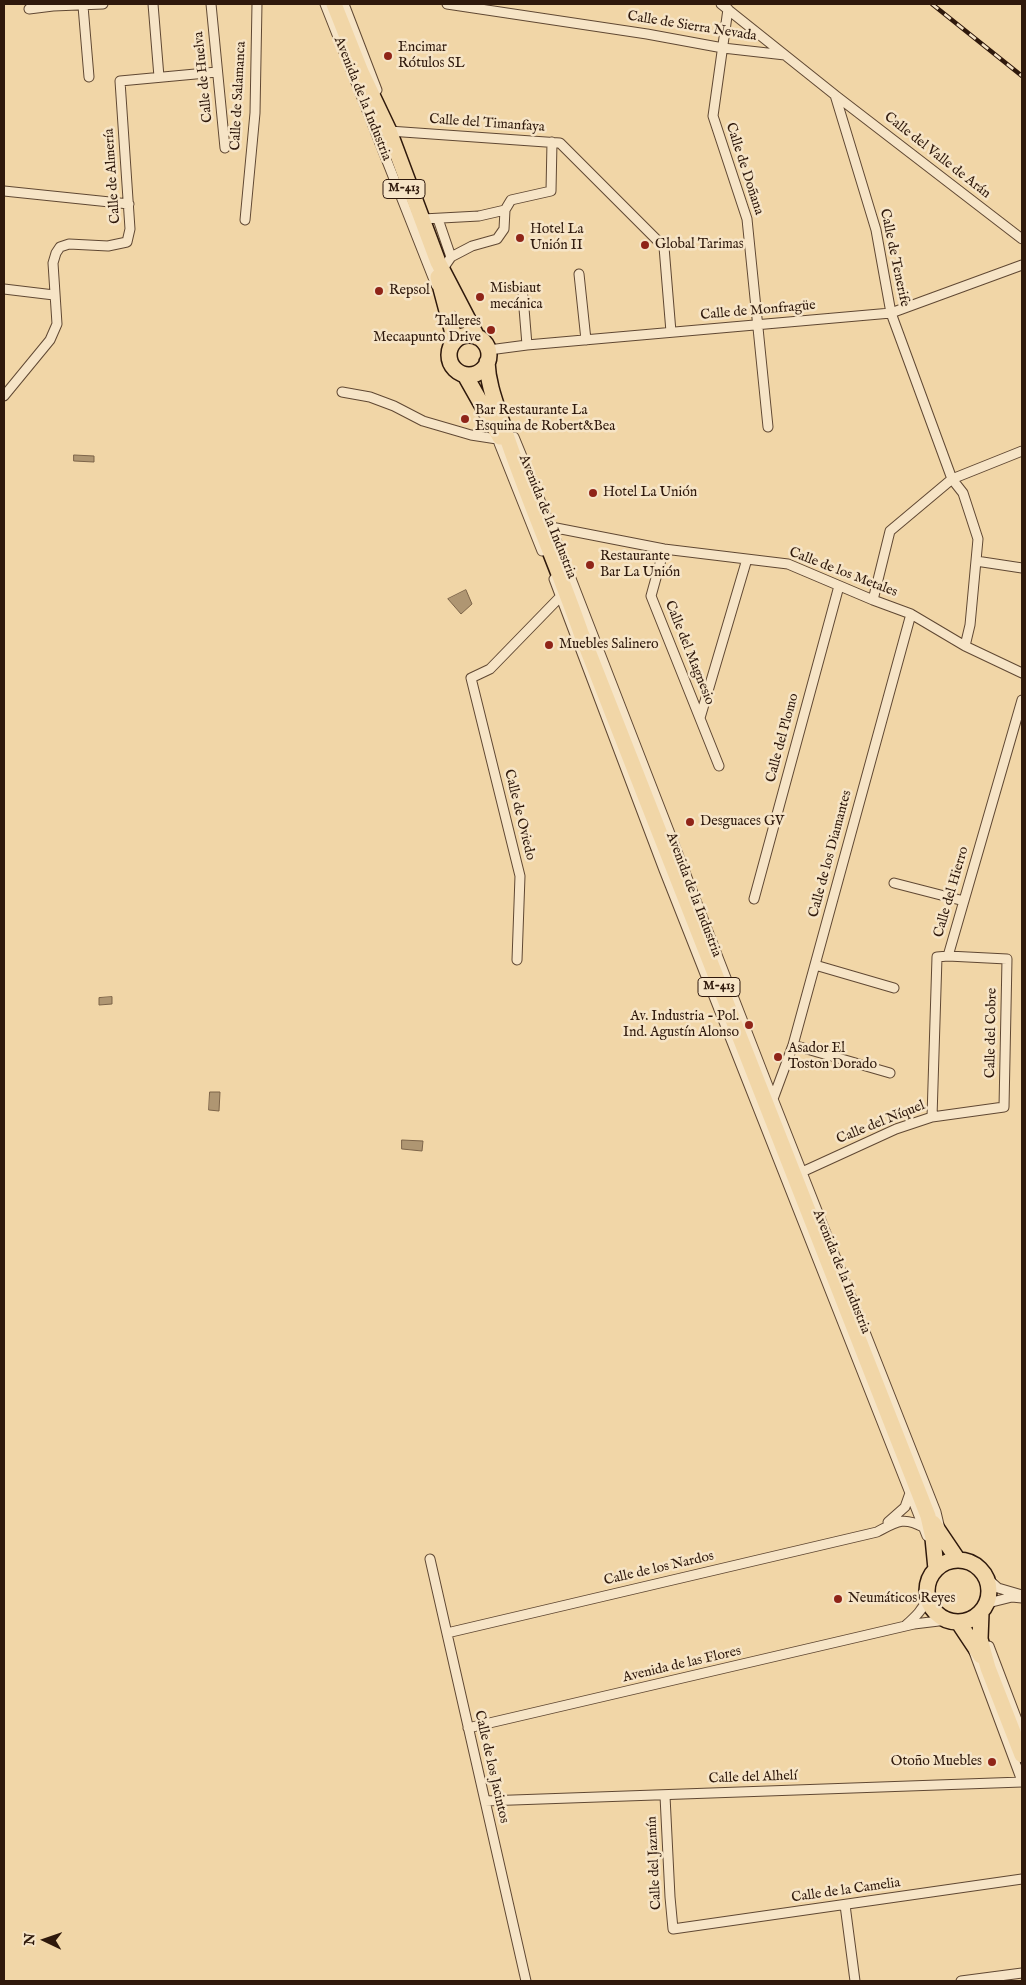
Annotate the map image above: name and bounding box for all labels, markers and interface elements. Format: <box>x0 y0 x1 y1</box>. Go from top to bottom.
street label: Calle de Sierra Nevada <box>626 8 758 46</box>
street label: Calle de Huelva <box>191 31 217 123</box>
street label: Avenida de la Industria <box>329 35 395 163</box>
place label: Encimar Rótulos SL <box>398 40 465 72</box>
street label: Calle de Salamanca <box>228 41 250 151</box>
marker: Encimar Rótulos SL <box>382 50 394 62</box>
street label: Calle del Valle de Arán <box>880 109 994 203</box>
street label: Calle del Timanfaya <box>429 112 545 136</box>
street label: Calle de Doñana <box>721 121 767 217</box>
street label: Calle de Almería <box>101 128 125 224</box>
road number: M-413 <box>383 180 425 198</box>
street label: Calle de Tenerife <box>875 207 913 309</box>
place label: Hotel La Unión II <box>530 222 583 254</box>
marker: Hotel La Unión II <box>514 232 526 244</box>
place label: Global Tarimas <box>655 237 744 253</box>
marker: Global Tarimas <box>639 239 651 251</box>
place label: Misbiaut mecánica <box>490 281 542 314</box>
place label: Repsol <box>389 283 430 299</box>
marker: Repsol <box>373 285 385 297</box>
marker: Misbiaut mecánica <box>474 291 486 303</box>
street label: Calle de Monfragüe <box>700 298 816 324</box>
place label: Talleres Mecaapunto Drive <box>373 314 481 347</box>
marker: Talleres Mecaapunto Drive <box>485 324 497 336</box>
place label: Bar Restaurante La Esquina de Robert&Bea <box>475 403 615 436</box>
marker: Bar Restaurante La Esquina de Robert&Bea <box>459 413 471 425</box>
street label: Avenida de la Industria <box>514 453 580 581</box>
place label: Hotel La Unión <box>603 485 697 501</box>
marker: Hotel La Unión <box>587 487 599 499</box>
street label: Calle de los Metales <box>786 545 900 601</box>
place label: Restaurante Bar La Unión <box>600 549 680 582</box>
marker: Restaurante Bar La Unión <box>584 559 596 571</box>
street label: Calle del Magnesio <box>660 599 718 707</box>
place label: Muebles Salinero <box>559 637 659 653</box>
marker: Muebles Salinero <box>543 639 555 651</box>
street label: Calle del Plomo <box>763 692 803 784</box>
street label: Calle de Oviedo <box>500 768 538 862</box>
street label: Calle de los Diamantes <box>806 789 856 919</box>
place label: Desguaces GV <box>700 814 784 830</box>
marker: Desguaces GV <box>684 816 696 828</box>
street label: Avenida de la Industria <box>661 830 725 960</box>
street label: Calle del Hierro <box>931 845 973 939</box>
road number: M-413 <box>698 978 740 996</box>
street label: Calle del Cobre <box>983 988 1001 1078</box>
place label: Av. Industria - Pol. Ind. Agustín Alonso <box>623 1009 739 1042</box>
marker: Av. Industria - Pol. Ind. Agustín Alonso <box>743 1019 755 1031</box>
place label: Asador El Toston Dorado <box>788 1041 877 1074</box>
marker: Asador El Toston Dorado <box>772 1051 784 1063</box>
street label: Calle del Níquel <box>834 1098 928 1148</box>
street label: Avenida de la Industria <box>808 1208 874 1336</box>
street label: Calle de los Nardos <box>602 1548 716 1590</box>
place label: Neumáticos Reyes <box>848 1591 955 1607</box>
marker: Neumáticos Reyes <box>832 1593 844 1605</box>
street label: Avenida de las Flores <box>621 1643 743 1687</box>
street label: Calle de los Jacintos <box>470 1709 512 1825</box>
place label: Otoño Muebles <box>891 1754 982 1770</box>
marker: Otoño Muebles <box>986 1756 998 1768</box>
street label: Calle del Alhelí <box>708 1768 798 1788</box>
street label: Calle del Jazmín <box>644 1816 666 1910</box>
street label: Calle de la Camelia <box>790 1875 902 1907</box>
north arrow <box>20 1915 70 1965</box>
text: N <box>21 1933 39 1946</box>

